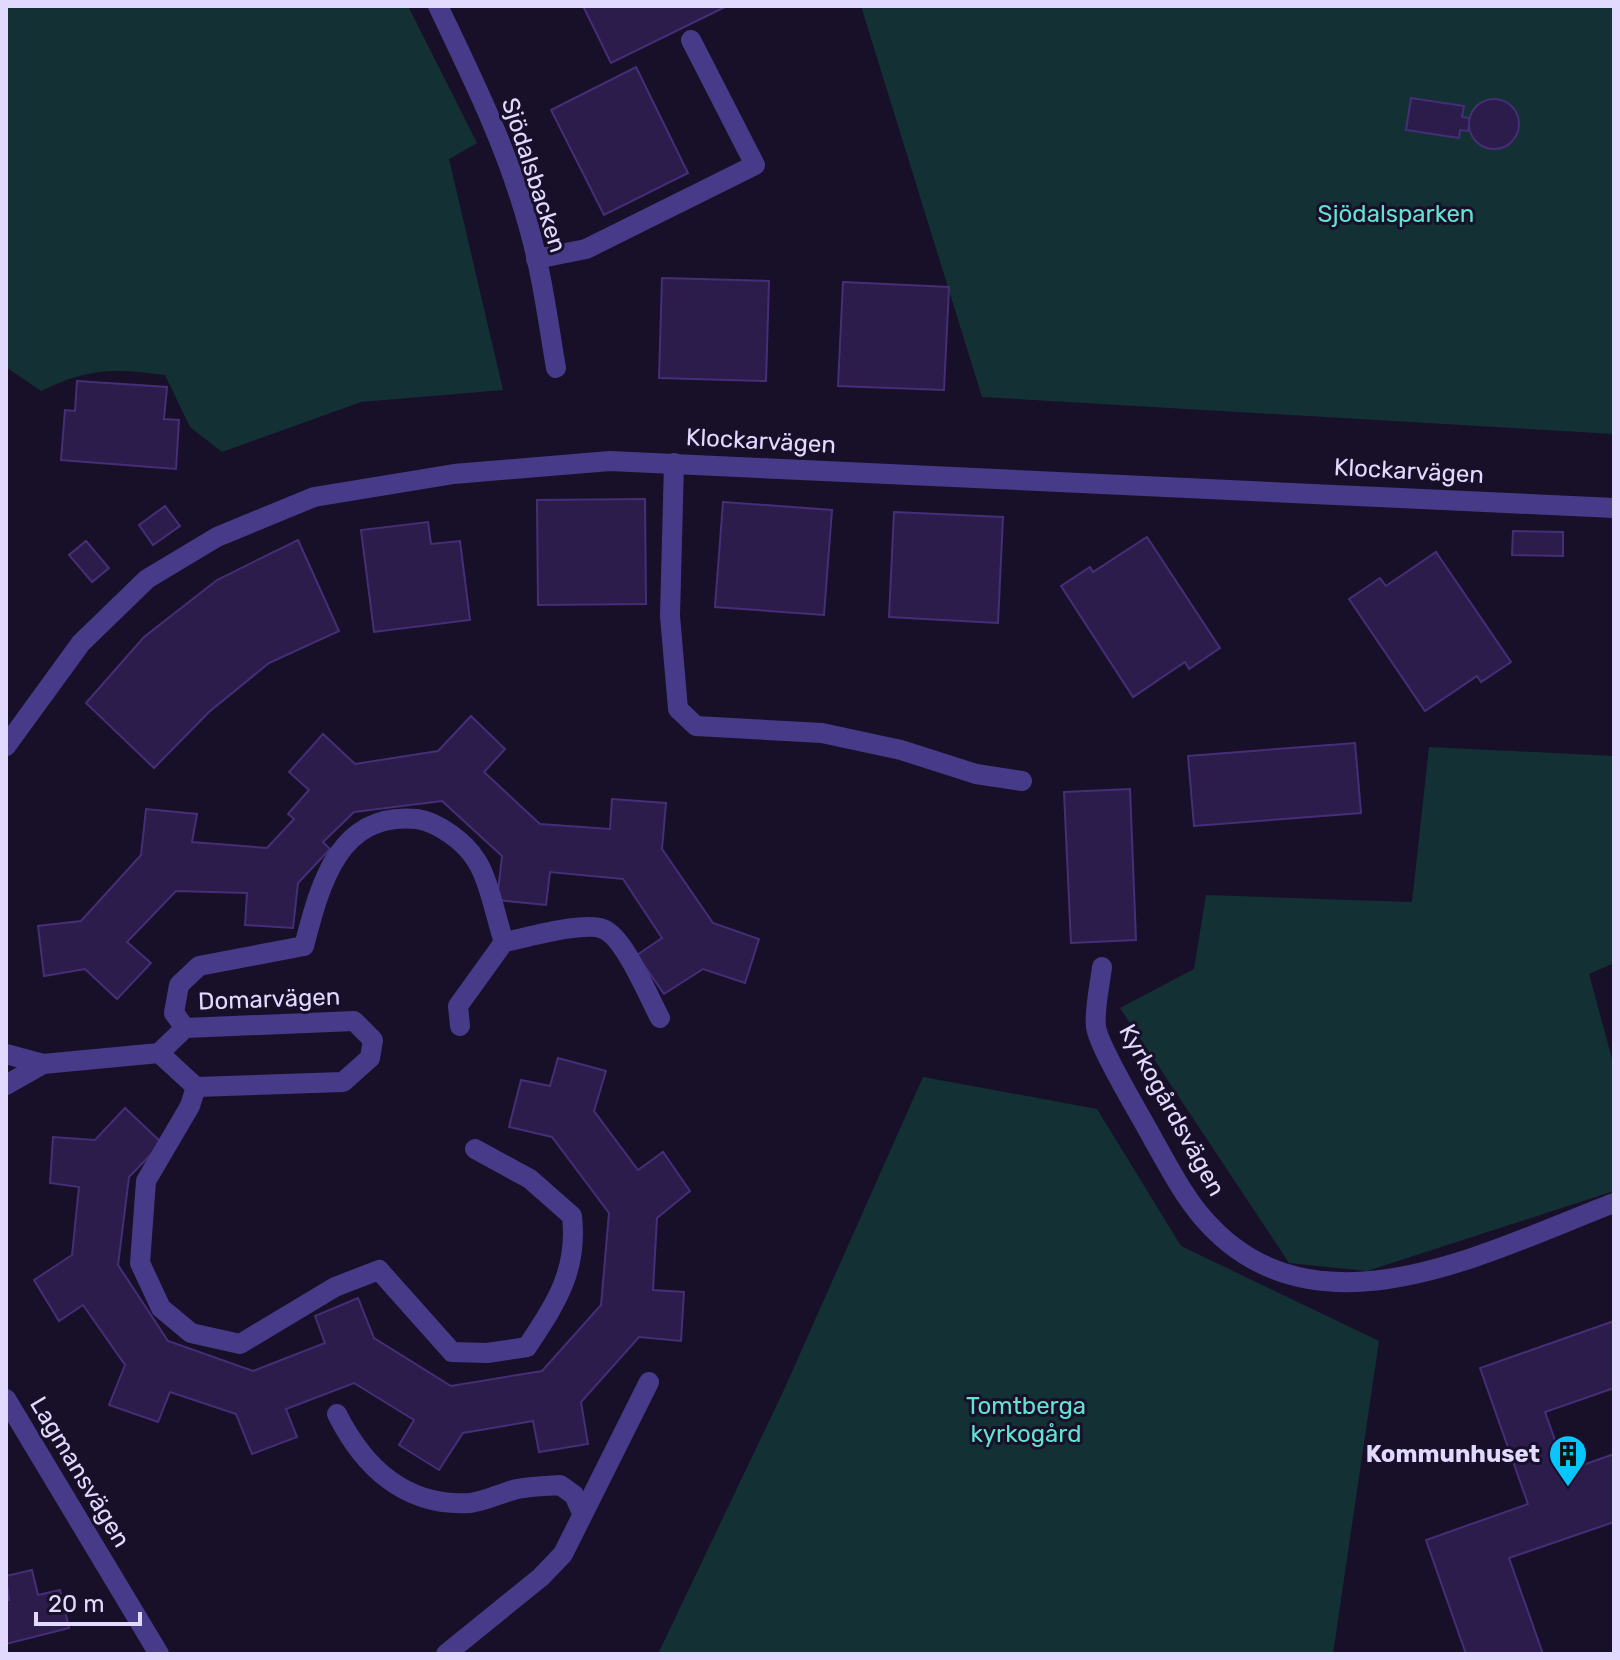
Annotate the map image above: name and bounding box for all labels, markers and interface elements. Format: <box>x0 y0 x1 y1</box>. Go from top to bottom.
street label: Sjödalsbacken <box>496 94 572 256</box>
park label: Sjödalsparken <box>1318 200 1474 228</box>
street label: Klockarvägen <box>685 423 837 459</box>
street label: Klockarvägen <box>1333 453 1485 489</box>
street label: Domarvägen <box>197 983 341 1015</box>
street label: Kyrkogårdsvägen <box>1113 1019 1231 1201</box>
street label: Lagmansvägen <box>24 1392 136 1552</box>
park label: Tomtberga kyrkogård <box>966 1392 1086 1448</box>
building icon: Kommunhuset <box>1547 1433 1589 1488</box>
place label: Kommunhuset <box>1366 1440 1540 1468</box>
scale bar <box>36 1576 140 1626</box>
text: 20 m <box>48 1590 105 1618</box>

